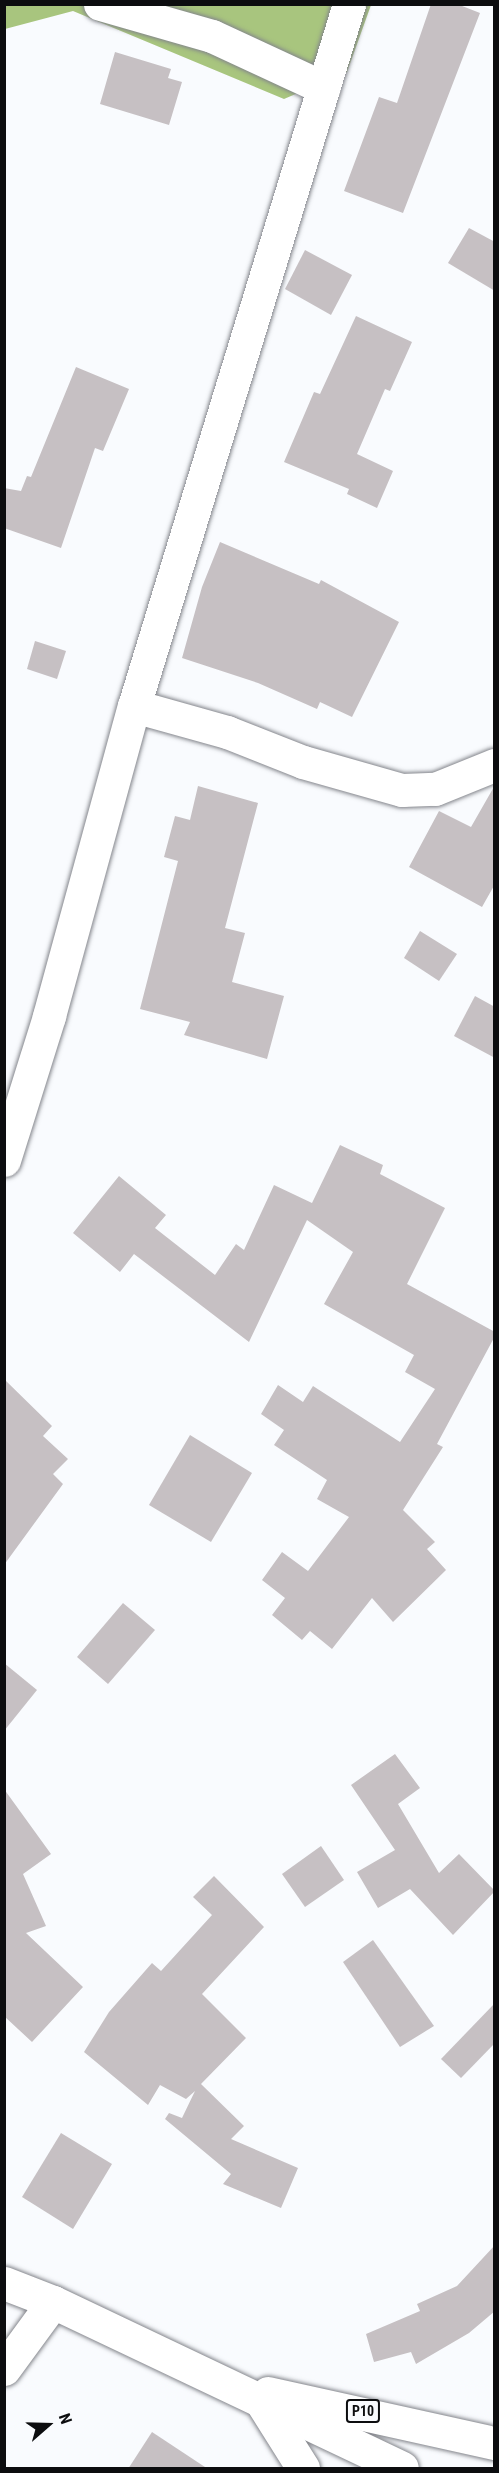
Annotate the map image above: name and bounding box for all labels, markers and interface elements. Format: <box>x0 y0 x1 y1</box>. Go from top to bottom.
north arrow <box>18 2395 78 2455</box>
road number: P10 <box>345 2400 381 2422</box>
text: N <box>55 2411 76 2427</box>

